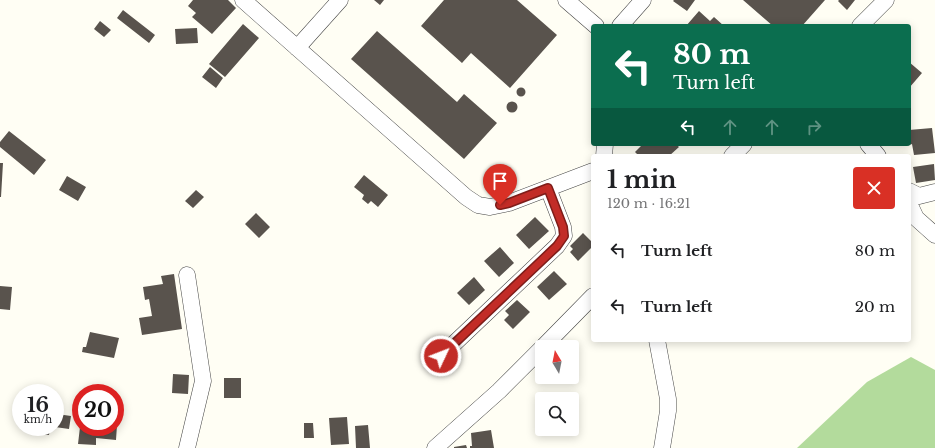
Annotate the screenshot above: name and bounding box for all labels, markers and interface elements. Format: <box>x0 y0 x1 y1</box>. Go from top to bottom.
text: 80 m <box>673 37 750 72</box>
icon: left <box>607 40 659 92</box>
text: Turn left <box>673 72 755 94</box>
icon: left <box>677 116 699 138</box>
icon: ahead <box>719 116 741 138</box>
icon: ahead <box>761 116 783 138</box>
icon: right <box>803 116 825 138</box>
pin <box>483 164 517 205</box>
text: 1 min <box>607 165 677 194</box>
button: close <box>853 167 895 209</box>
icon: arrive <box>489 170 511 192</box>
text: 120 m · 16:21 <box>607 195 691 212</box>
icon: left <box>607 239 629 261</box>
text: Turn left <box>641 241 712 260</box>
text: 80 m <box>855 241 895 260</box>
icon: left <box>607 295 629 317</box>
text: Turn left <box>641 297 712 316</box>
text: 20 m <box>855 297 895 316</box>
position arrow <box>420 335 462 377</box>
north arrow <box>535 340 579 384</box>
map controls <box>535 340 579 436</box>
speed limit sign: 20 <box>72 384 124 436</box>
button: search <box>535 392 579 436</box>
text: 16 <box>27 393 49 417</box>
text: km/h <box>24 413 52 426</box>

